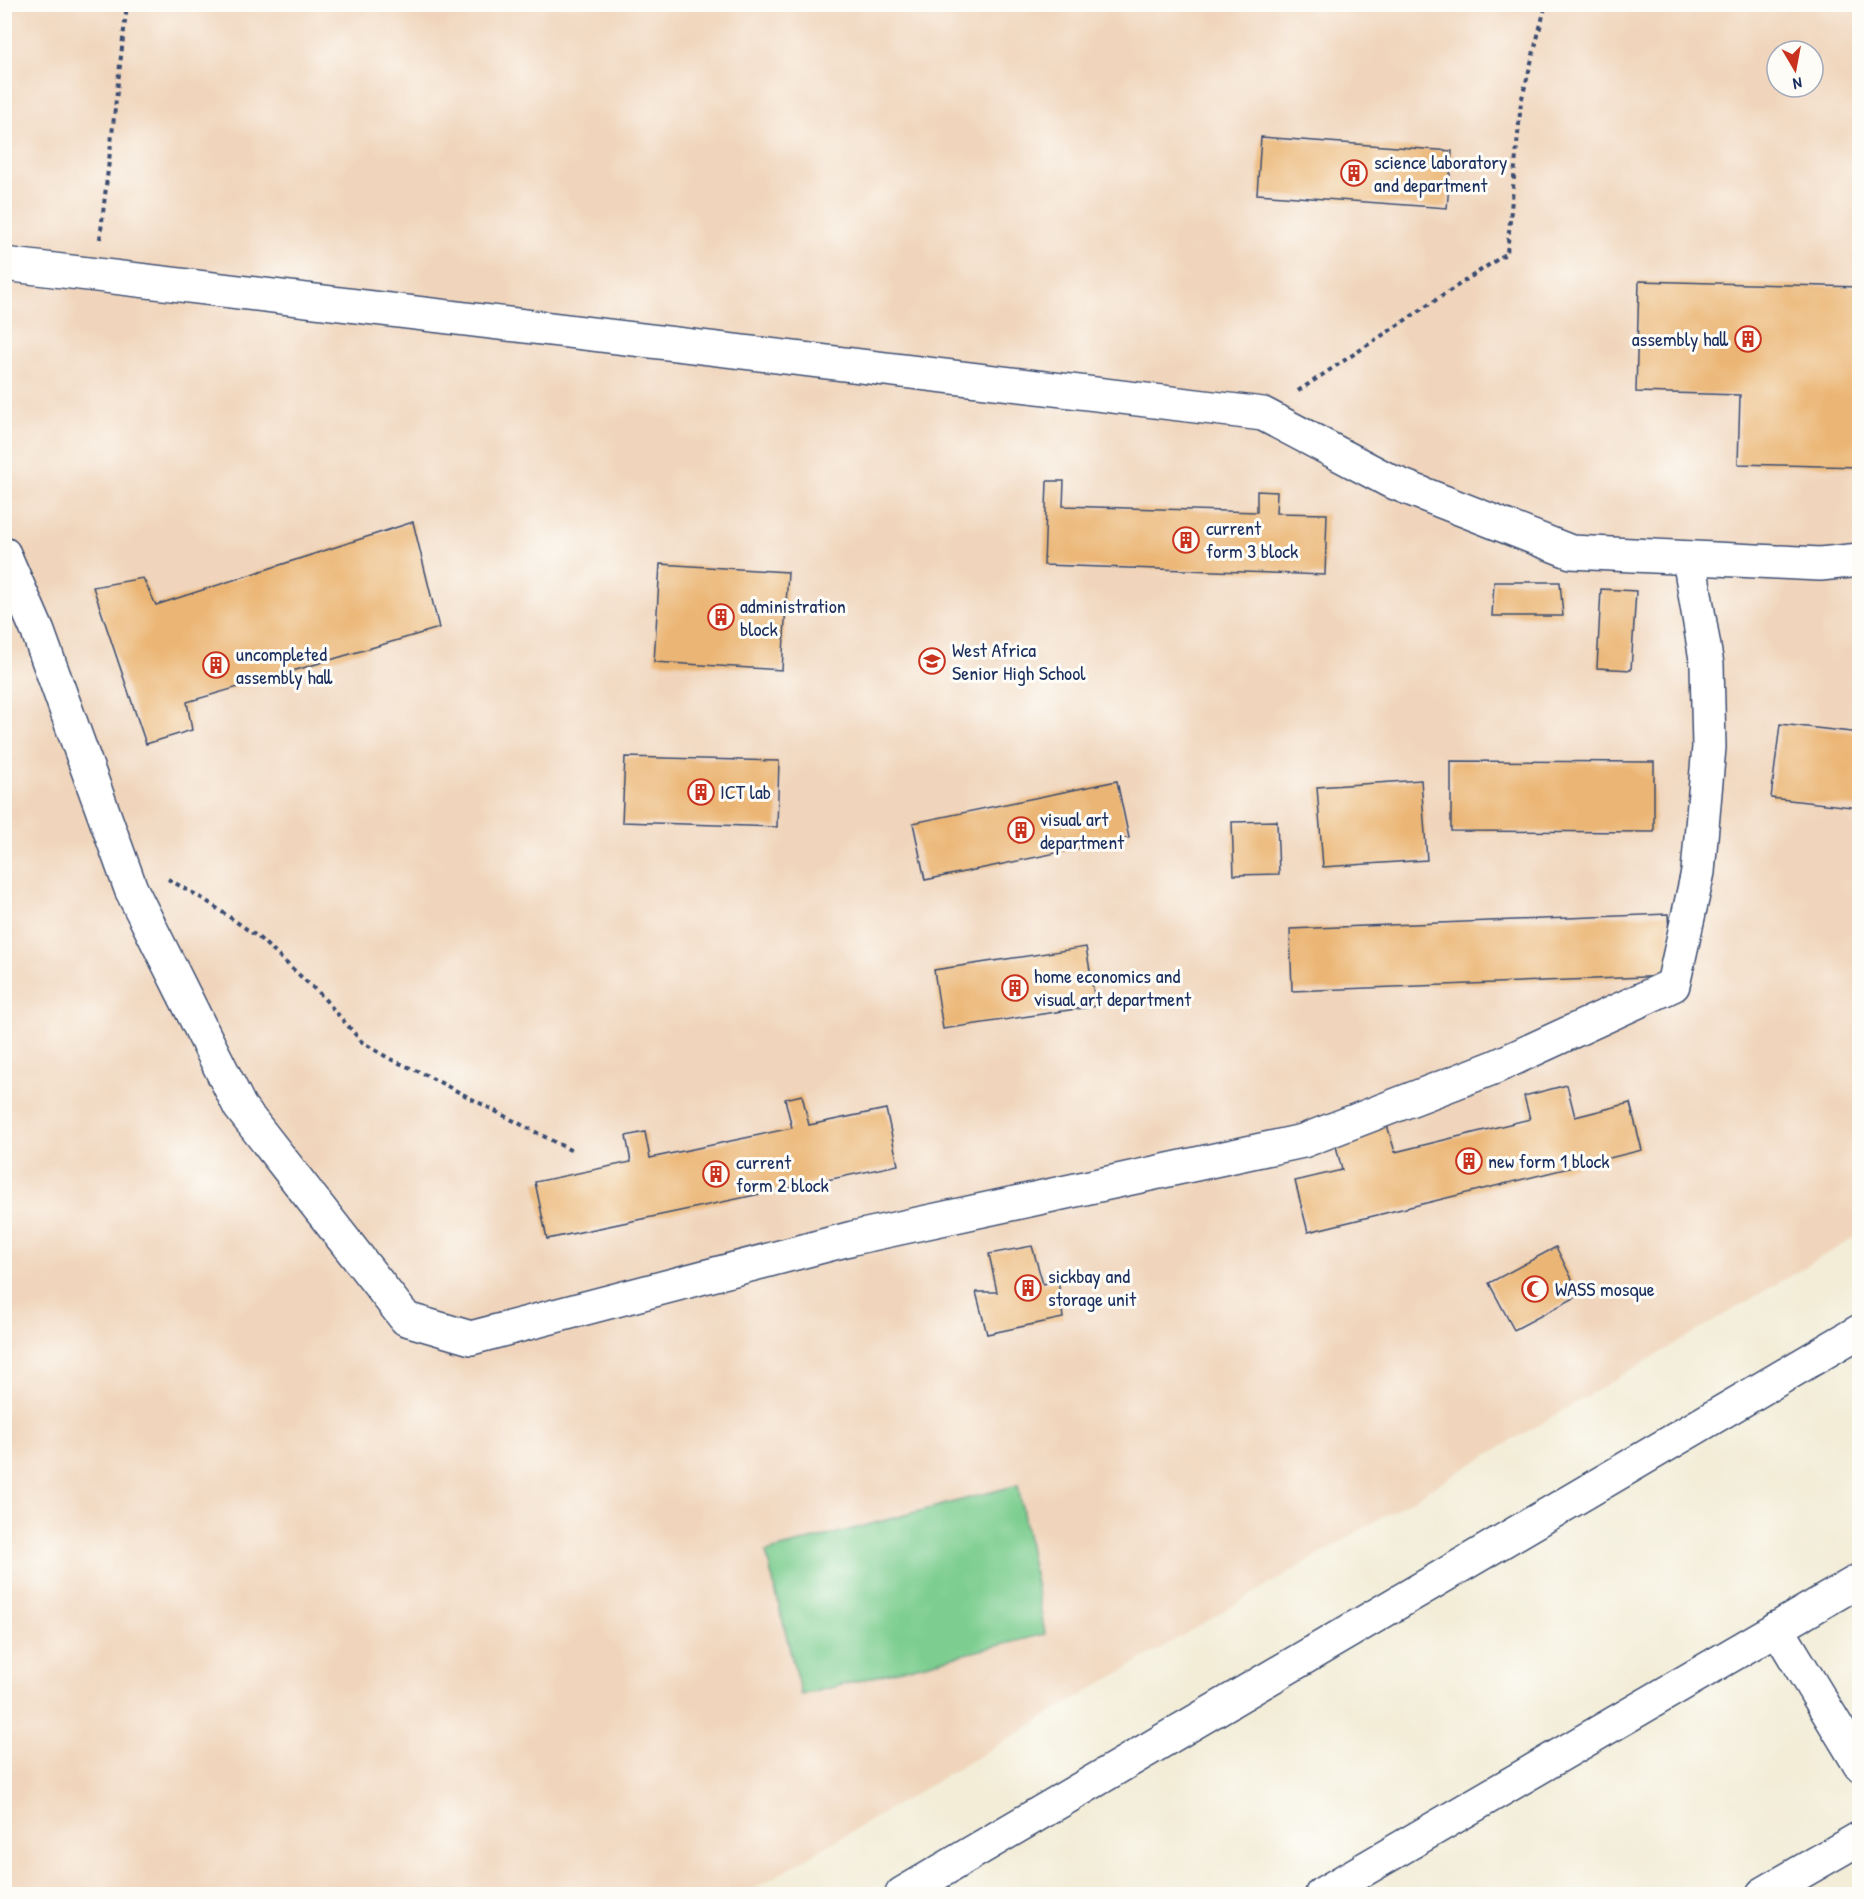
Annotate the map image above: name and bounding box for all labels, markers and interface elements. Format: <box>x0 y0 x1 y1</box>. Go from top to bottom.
north arrow <box>1765 39 1825 99</box>
text: N <box>1791 72 1804 95</box>
place label: science laboratory and department <box>1374 148 1507 198</box>
building icon: science laboratory and department <box>1339 158 1369 188</box>
building icon: assembly hall <box>1733 324 1763 354</box>
place label: assembly hall <box>1632 325 1728 352</box>
place label: current form 3 block <box>1206 514 1298 564</box>
building icon: current form 3 block <box>1171 525 1201 555</box>
place label: administration block <box>740 592 846 642</box>
building icon: administration block <box>706 602 736 632</box>
place label: West Africa Senior High School <box>952 636 1086 686</box>
place label: uncompleted assembly hall <box>236 640 333 690</box>
school or university icon: West Africa Senior High School <box>917 646 947 676</box>
building icon: uncompleted assembly hall <box>201 650 231 680</box>
building icon: ICT lab <box>686 777 716 807</box>
place label: ICT lab <box>720 778 771 805</box>
place label: visual art department <box>1040 805 1125 855</box>
building icon: visual art department <box>1006 815 1036 845</box>
place label: home economics and visual art department <box>1034 962 1192 1012</box>
building icon: home economics and visual art department <box>1000 973 1030 1003</box>
building icon: new form 1 block <box>1454 1146 1484 1176</box>
place label: new form 1 block <box>1488 1147 1610 1174</box>
place label: current form 2 block <box>736 1148 829 1198</box>
building icon: current form 2 block <box>701 1159 731 1189</box>
place label: sickbay and storage unit <box>1048 1262 1137 1312</box>
building icon: sickbay and storage unit <box>1013 1273 1043 1303</box>
mosque icon: WASS mosque <box>1520 1274 1550 1304</box>
place label: WASS mosque <box>1555 1275 1655 1302</box>

